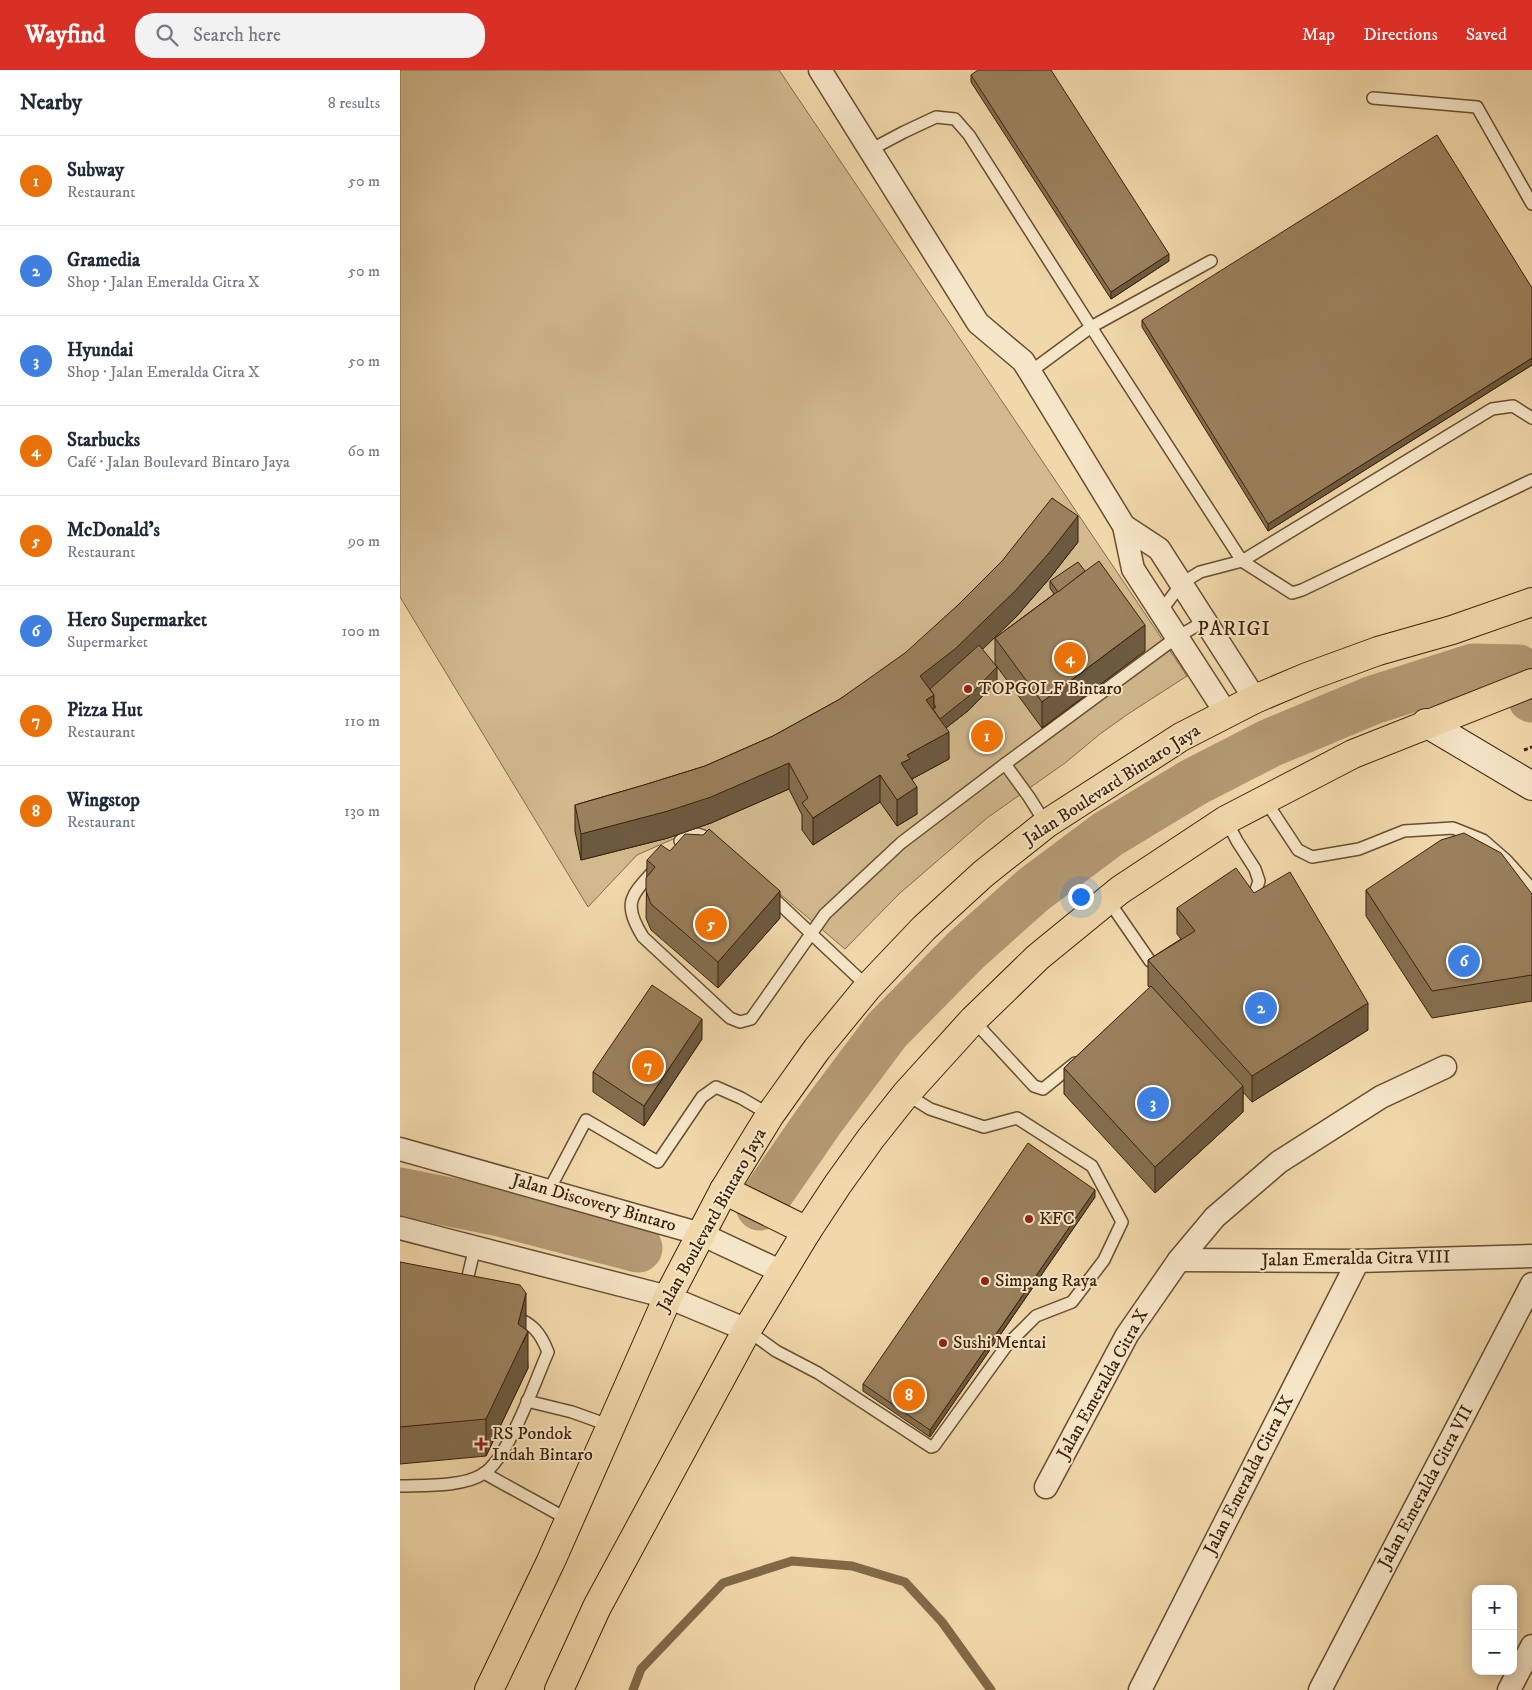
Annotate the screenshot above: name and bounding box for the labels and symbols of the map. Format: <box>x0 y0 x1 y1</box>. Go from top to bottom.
district label: PARIGI <box>1197 617 1271 642</box>
pin: 4 <box>1054 639 1086 677</box>
place label: TOPGOLF Bintaro <box>978 678 1122 700</box>
marker: TOPGOLF Bintaro <box>962 683 974 695</box>
pin: 1 <box>971 717 1003 755</box>
street label: Jalan Boulevard Bintaro Jaya <box>1018 719 1205 851</box>
your location <box>1068 884 1094 910</box>
pin: 5 <box>695 905 727 943</box>
pin: 6 <box>1448 942 1480 980</box>
pin: 2 <box>1245 989 1277 1027</box>
pin: 7 <box>632 1047 664 1085</box>
pin: 3 <box>1137 1084 1169 1122</box>
street label: Jalan Boulevard Bintaro Jaya <box>651 1124 772 1317</box>
street label: Jalan Discovery Bintaro <box>507 1168 679 1237</box>
place label: KFC <box>1039 1208 1075 1230</box>
marker: KFC <box>1023 1213 1035 1225</box>
street label: Jalan Emeralda Citra VIII <box>1259 1246 1451 1272</box>
place label: Simpang Raya <box>995 1270 1097 1292</box>
marker: Simpang Raya <box>979 1275 991 1287</box>
street label: Jalan Emeralda Citra X <box>1052 1305 1153 1465</box>
place label: Sushi Mentai <box>953 1332 1046 1354</box>
marker: Sushi Mentai <box>937 1337 949 1349</box>
pin: 8 <box>893 1376 925 1414</box>
street label: Jalan Emeralda Citra IX <box>1198 1392 1299 1560</box>
street label: Jalan Emeralda Citra VII <box>1373 1402 1478 1574</box>
place label: RS Pondok Indah Bintaro <box>492 1423 593 1466</box>
marker: RS Pondok Indah Bintaro <box>474 1437 488 1451</box>

